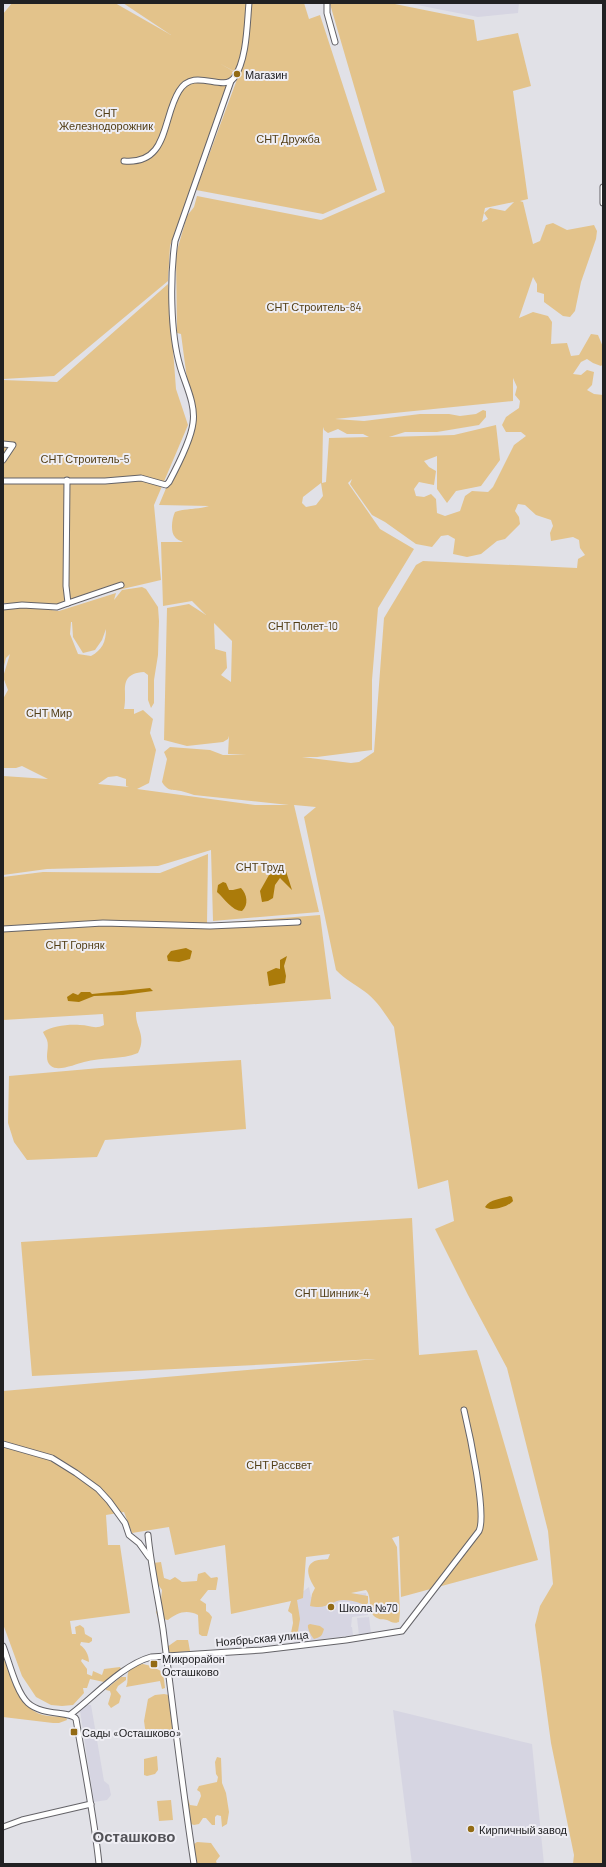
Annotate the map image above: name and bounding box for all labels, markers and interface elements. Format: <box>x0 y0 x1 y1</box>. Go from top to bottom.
place label: Магазин <box>245 68 287 81</box>
marker: Магазин <box>232 69 242 79</box>
park label: СНТ Железнодорожник <box>59 106 153 132</box>
park label: СНТ Дружба <box>256 132 321 145</box>
park label: СНТ Строитель-84 <box>266 300 362 313</box>
park label: СНТ Строитель-5 <box>41 452 130 465</box>
park label: СНТ Полет-10 <box>268 619 338 632</box>
park label: СНТ Мир <box>26 706 72 719</box>
park label: СНТ Труд <box>236 860 285 873</box>
park label: СНТ Горняк <box>45 938 105 951</box>
park label: СНТ Шинник-4 <box>295 1286 369 1299</box>
park label: СНТ Рассвет <box>246 1458 312 1471</box>
place label: Школа №70 <box>339 1601 398 1614</box>
marker: Школа №70 <box>326 1602 336 1612</box>
street label: Ноябрьская улица <box>215 1627 310 1649</box>
place label: Микрорайон Осташково <box>162 1652 225 1678</box>
marker: Микрорайон Осташково <box>149 1659 159 1669</box>
place label: Сады «Осташково» <box>82 1726 181 1739</box>
marker: Сады «Осташково» <box>69 1727 79 1737</box>
place label: Кирпичный завод <box>479 1823 568 1836</box>
marker: Кирпичный завод <box>466 1824 476 1834</box>
district label: Осташково <box>93 1827 175 1845</box>

